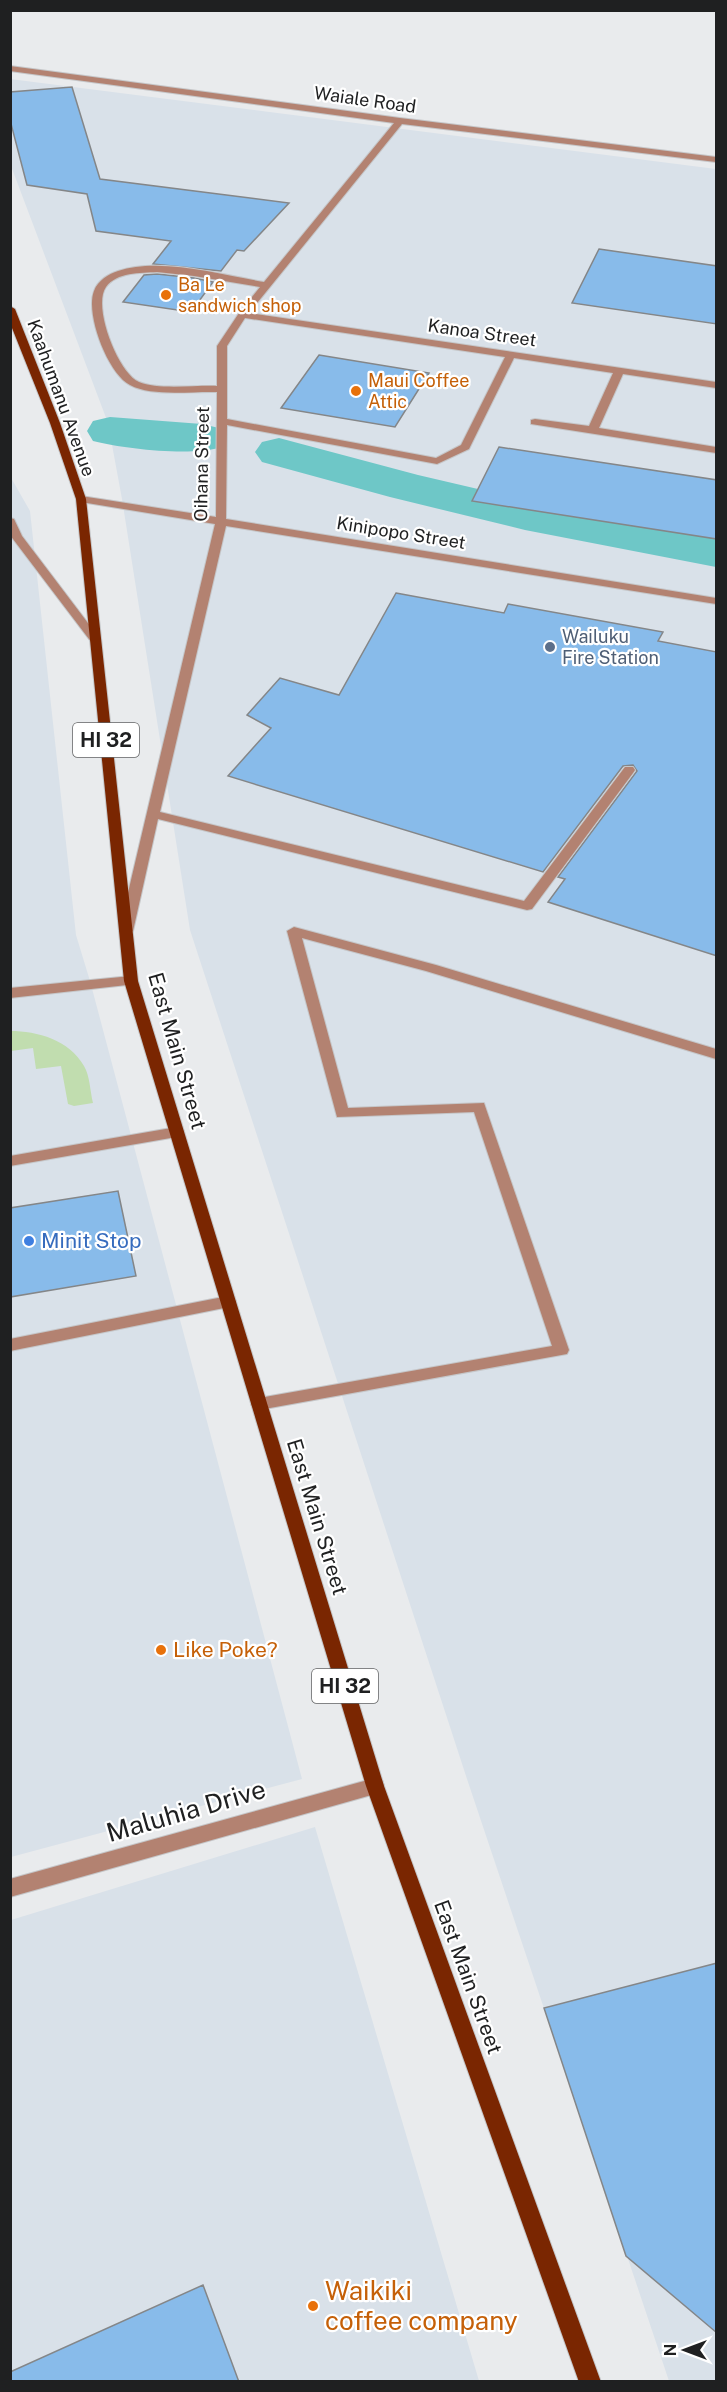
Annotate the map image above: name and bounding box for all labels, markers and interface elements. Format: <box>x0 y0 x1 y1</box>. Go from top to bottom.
street label: Waiale Road <box>313 82 417 117</box>
place label: Ba Le sandwich shop <box>178 274 302 316</box>
marker: Ba Le sandwich shop <box>159 288 173 302</box>
street label: Kanoa Street <box>426 314 538 351</box>
street label: Kaahumanu Avenue <box>23 316 100 479</box>
place label: Maui Coffee Attic <box>368 370 470 412</box>
marker: Maui Coffee Attic <box>349 384 363 398</box>
street label: Oihana Street <box>190 406 213 522</box>
street label: Kinipopo Street <box>335 512 467 553</box>
place label: Wailuku Fire Station <box>562 626 659 668</box>
marker: Wailuku Fire Station <box>543 640 557 654</box>
road number: HI 32 <box>73 723 139 757</box>
street label: East Main Street <box>143 970 212 1132</box>
place label: Minit Stop <box>41 1228 141 1253</box>
marker: Minit Stop <box>22 1234 36 1248</box>
street label: East Main Street <box>282 1436 353 1598</box>
place label: Like Poke? <box>173 1637 278 1662</box>
marker: Like Poke? <box>154 1643 168 1657</box>
road number: HI 32 <box>312 1669 378 1703</box>
street label: Maluhia Drive <box>103 1773 269 1848</box>
street label: East Main Street <box>429 1896 508 2057</box>
place label: Waikiki coffee company <box>325 2275 518 2336</box>
marker: Waikiki coffee company <box>306 2299 320 2313</box>
north arrow <box>655 2320 715 2380</box>
text: N <box>661 2344 680 2356</box>

